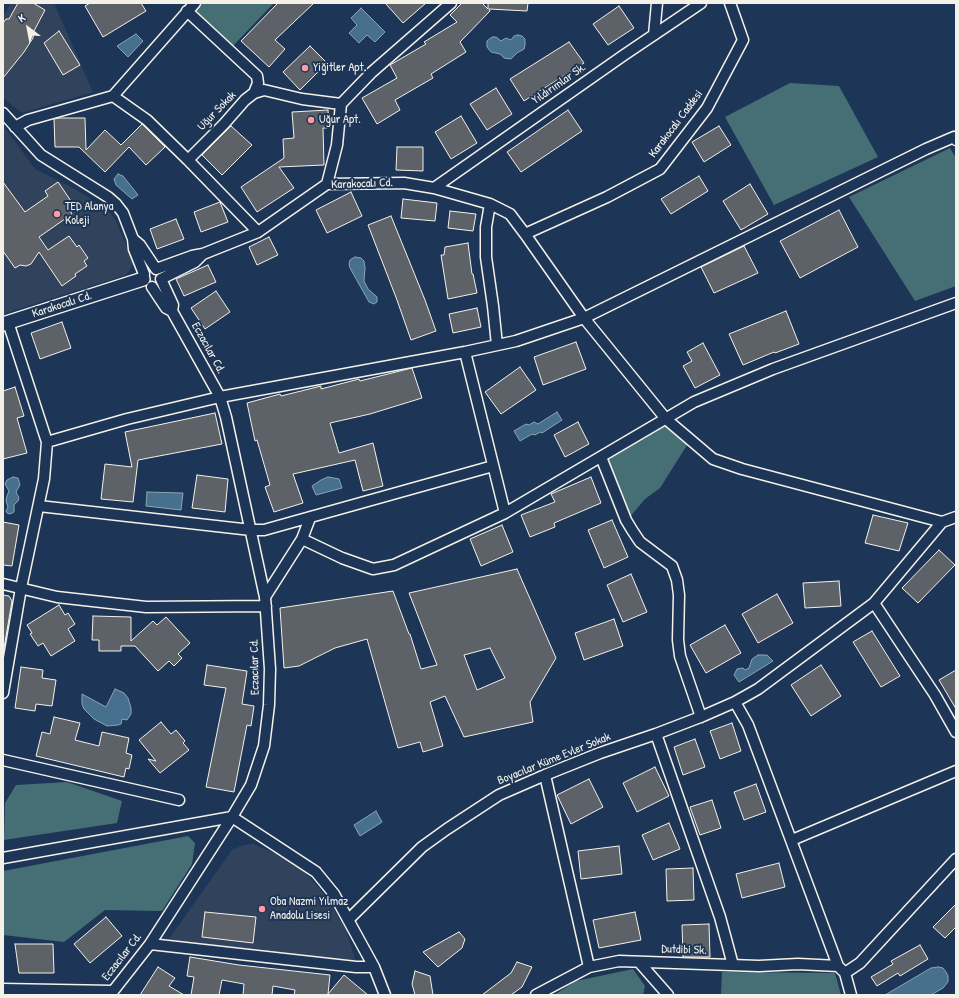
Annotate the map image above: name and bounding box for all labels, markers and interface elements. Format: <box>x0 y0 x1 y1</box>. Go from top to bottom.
north arrow <box>8 8 48 48</box>
text: K <box>15 10 28 25</box>
street label: Yıldırımlar Sk. <box>529 60 589 108</box>
place label: Yiğitler Apt. <box>313 61 366 75</box>
marker: Yiğitler Apt. <box>300 63 310 73</box>
street label: Karakocalı Caddesi <box>646 87 706 161</box>
street label: Uğur Sokak <box>195 88 239 134</box>
place label: Uğur Apt. <box>319 113 361 127</box>
marker: Uğur Apt. <box>306 115 316 125</box>
street label: Karakocalı Cd. <box>331 176 393 192</box>
place label: TED Alanya Koleji <box>65 200 113 228</box>
marker: TED Alanya Koleji <box>52 209 62 219</box>
street label: Karakocalı Cd. <box>30 289 94 321</box>
street label: Eczacılar Cd. <box>188 320 228 376</box>
street label: Eczacılar Cd. <box>247 639 263 695</box>
street label: Boyacılar Küme Evler Sokak <box>495 730 613 788</box>
place label: Oba Nazmi Yılmaz Anadolu Lisesi <box>270 895 348 923</box>
marker: Oba Nazmi Yılmaz Anadolu Lisesi <box>257 904 267 914</box>
street label: Eczacılar Cd. <box>99 930 145 984</box>
street label: Dutdibi Sk. <box>661 942 707 958</box>

